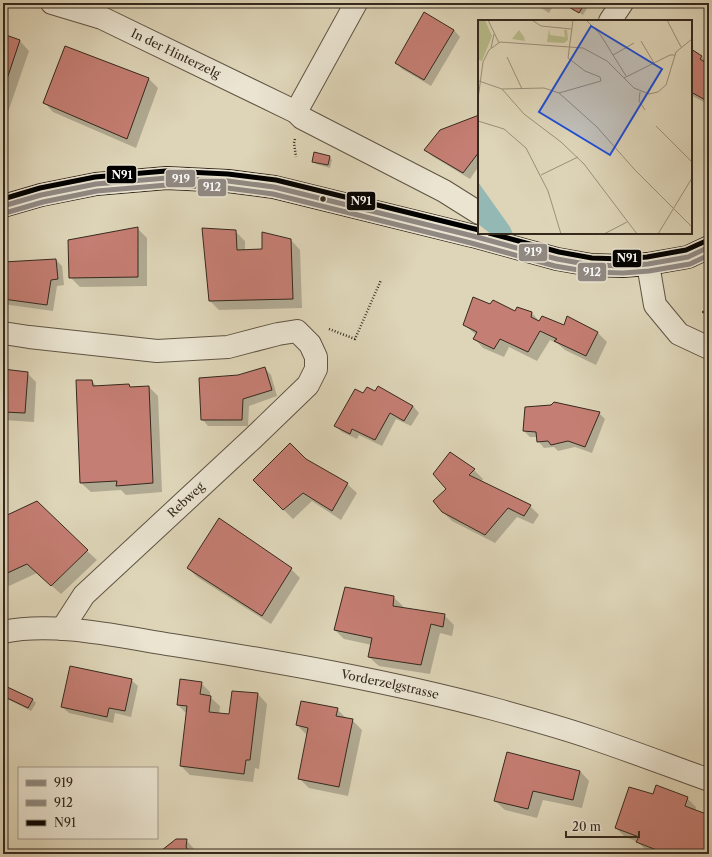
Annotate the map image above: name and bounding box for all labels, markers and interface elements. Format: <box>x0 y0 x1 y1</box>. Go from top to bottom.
inset map <box>478 20 692 234</box>
street label: In der Hinterzelg <box>129 25 224 82</box>
line badge: N91 <box>106 165 137 184</box>
text: N91 <box>111 168 133 182</box>
line badge: 919 <box>165 169 196 188</box>
text: 919 <box>172 172 190 186</box>
line badge: 912 <box>197 178 227 197</box>
text: 912 <box>203 180 222 194</box>
line badge: N91 <box>346 191 376 211</box>
unlabelled marker <box>318 194 328 204</box>
text: N91 <box>350 194 372 208</box>
line badge: 919 <box>518 243 548 262</box>
text: 919 <box>524 245 542 259</box>
line badge: N91 <box>612 249 642 268</box>
text: N91 <box>616 251 638 265</box>
line badge: 912 <box>577 262 607 282</box>
text: 912 <box>583 265 602 279</box>
street label: Rebweg <box>164 478 208 520</box>
street label: Vorderzelgstrasse <box>339 666 441 702</box>
legend <box>18 767 158 839</box>
text: 919 <box>54 775 73 790</box>
text: 912 <box>54 795 73 810</box>
scale bar <box>566 813 639 839</box>
text: N91 <box>54 815 76 830</box>
text: 20 m <box>572 819 601 834</box>

